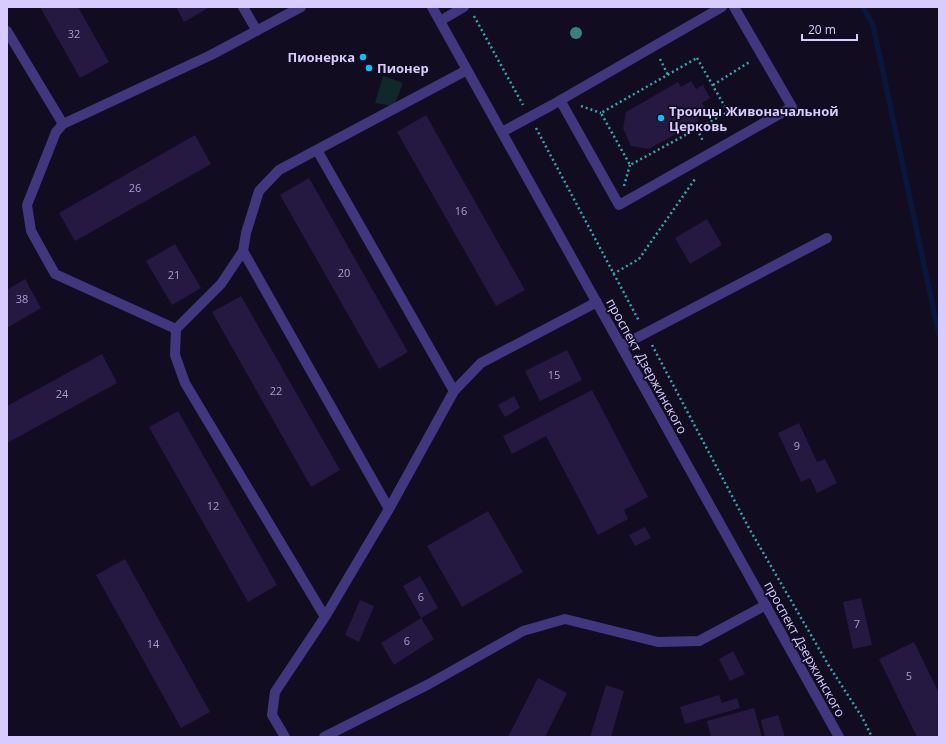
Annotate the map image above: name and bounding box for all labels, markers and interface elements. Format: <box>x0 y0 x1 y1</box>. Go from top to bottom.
scale bar <box>802 16 857 42</box>
text: 20 m <box>808 21 836 38</box>
house number: 32 <box>68 26 80 41</box>
place label: Пионерка <box>287 48 355 66</box>
marker: Пионерка <box>358 52 368 62</box>
place label: Пионер <box>377 59 429 77</box>
marker: Пионер <box>364 63 374 73</box>
place label: Троицы Живоначальной Церковь <box>669 102 839 135</box>
marker: Троицы Живоначальной Церковь <box>656 113 666 123</box>
house number: 26 <box>129 180 141 195</box>
house number: 16 <box>455 203 467 218</box>
house number: 20 <box>338 265 350 280</box>
house number: 21 <box>168 267 180 282</box>
house number: 38 <box>16 291 28 306</box>
street label: проспект Дзержинского <box>602 295 692 437</box>
house number: 15 <box>548 367 560 382</box>
house number: 22 <box>270 383 282 398</box>
house number: 24 <box>56 386 69 401</box>
house number: 9 <box>794 438 800 453</box>
house number: 12 <box>207 498 219 513</box>
street label: проспект Дзержинского <box>760 578 850 720</box>
house number: 6 <box>418 589 424 604</box>
house number: 7 <box>854 616 860 631</box>
house number: 6 <box>404 633 410 648</box>
house number: 14 <box>147 636 160 651</box>
house number: 5 <box>906 668 912 683</box>

